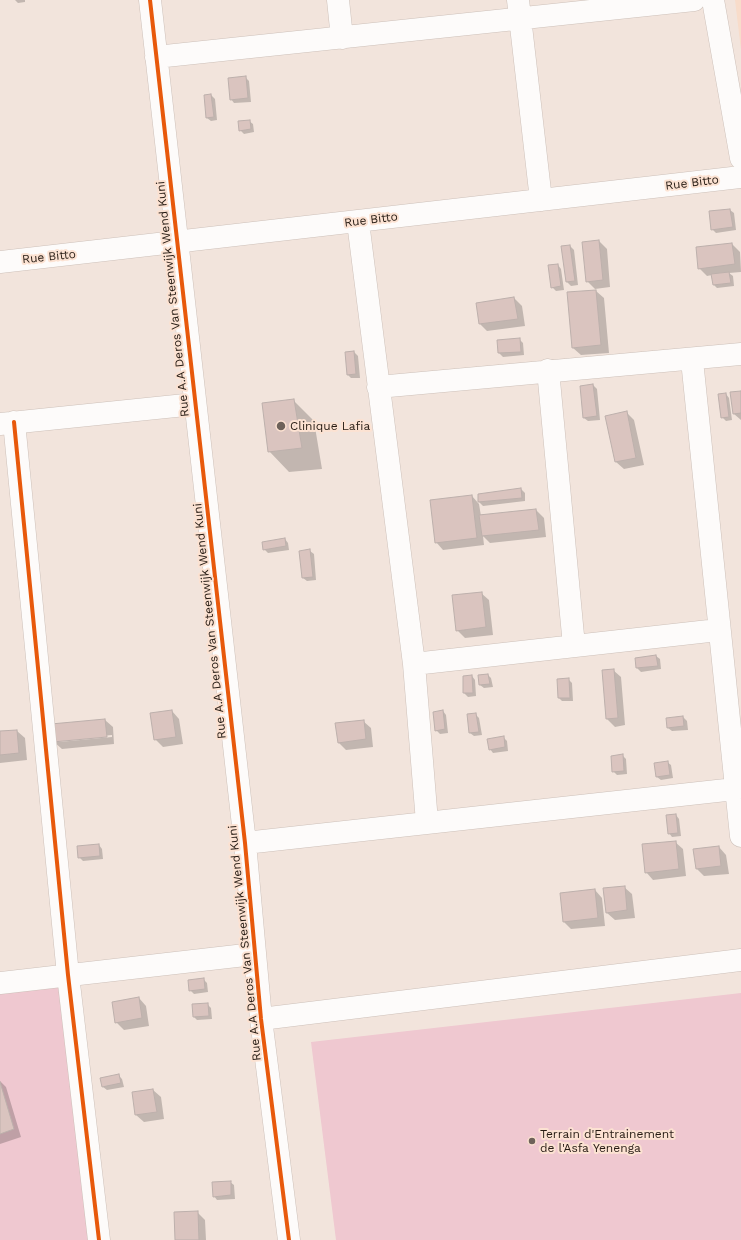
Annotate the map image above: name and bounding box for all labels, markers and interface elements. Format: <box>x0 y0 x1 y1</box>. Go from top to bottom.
street label: Rue Bitto <box>664 173 720 193</box>
street label: Rue A.A Deros Van Steenwijk Wend Kuni <box>153 180 193 418</box>
street label: Rue Bitto <box>343 210 399 230</box>
street label: Rue Bitto <box>22 247 76 267</box>
place label: Clinique Lafia <box>290 419 370 433</box>
marker: Clinique Lafia <box>275 420 287 432</box>
street label: Rue A.A Deros Van Steenwijk Wend Kuni <box>190 502 230 740</box>
street label: Rue A.A Deros Van Steenwijk Wend Kuni <box>225 824 265 1062</box>
place label: Terrain d'Entrainement de l'Asfa Yenenga <box>540 1127 674 1155</box>
marker: Terrain d'Entrainement de l'Asfa Yenenga <box>527 1136 537 1146</box>

